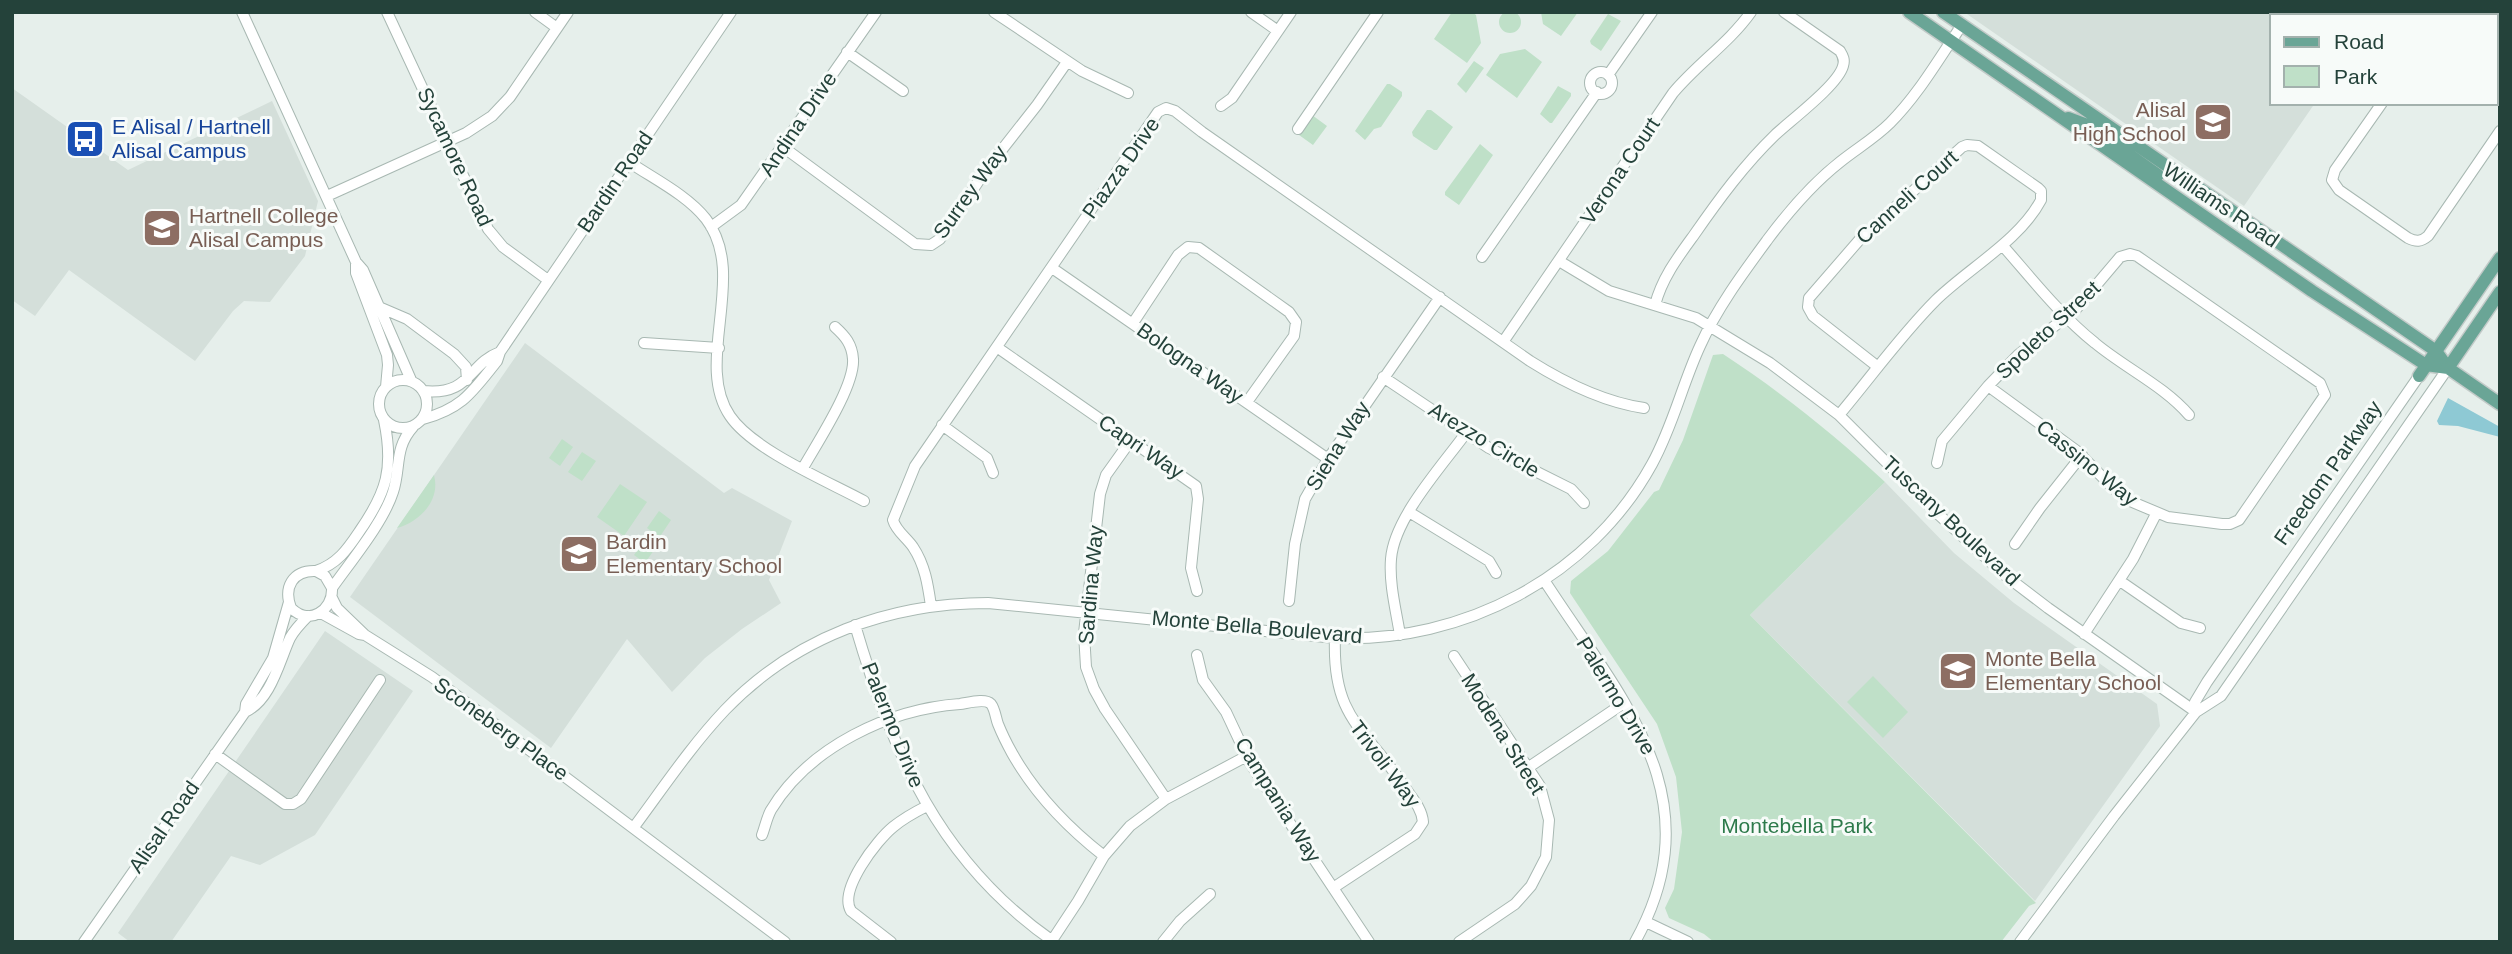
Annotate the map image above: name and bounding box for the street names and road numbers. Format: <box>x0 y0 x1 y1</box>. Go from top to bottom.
street label: Andina Drive <box>754 67 841 180</box>
street label: Sycamore Road <box>413 84 498 230</box>
street label: Piazza Drive <box>1077 113 1164 223</box>
street label: Verona Court <box>1575 113 1664 228</box>
street label: Bardin Road <box>572 127 657 237</box>
street label: Surrey Way <box>928 140 1011 243</box>
street label: Canneli Court <box>1851 145 1962 248</box>
street label: Williams Road <box>2159 158 2283 252</box>
street label: Spoleto Street <box>1991 276 2104 383</box>
street label: Bologna Way <box>1133 318 1248 408</box>
street label: Siena Way <box>1301 396 1374 495</box>
street label: Freedom Parkway <box>2269 396 2386 549</box>
street label: Arezzo Circle <box>1425 398 1544 482</box>
street label: Capri Way <box>1095 410 1188 484</box>
street label: Cassino Way <box>2032 415 2143 511</box>
street label: Tuscany Boulevard <box>1878 451 2025 590</box>
street label: Sardina Way <box>1074 524 1107 645</box>
street label: Monte Bella Boulevard <box>1151 606 1363 647</box>
street label: Palermo Drive <box>1572 633 1661 759</box>
street label: Palermo Drive <box>858 659 929 791</box>
street label: Modena Street <box>1457 669 1550 798</box>
street label: Sconeberg Place <box>430 672 573 785</box>
street label: Trivoli Way <box>1345 716 1426 812</box>
street label: Campania Way <box>1231 733 1326 867</box>
street label: Alisal Road <box>124 777 203 877</box>

